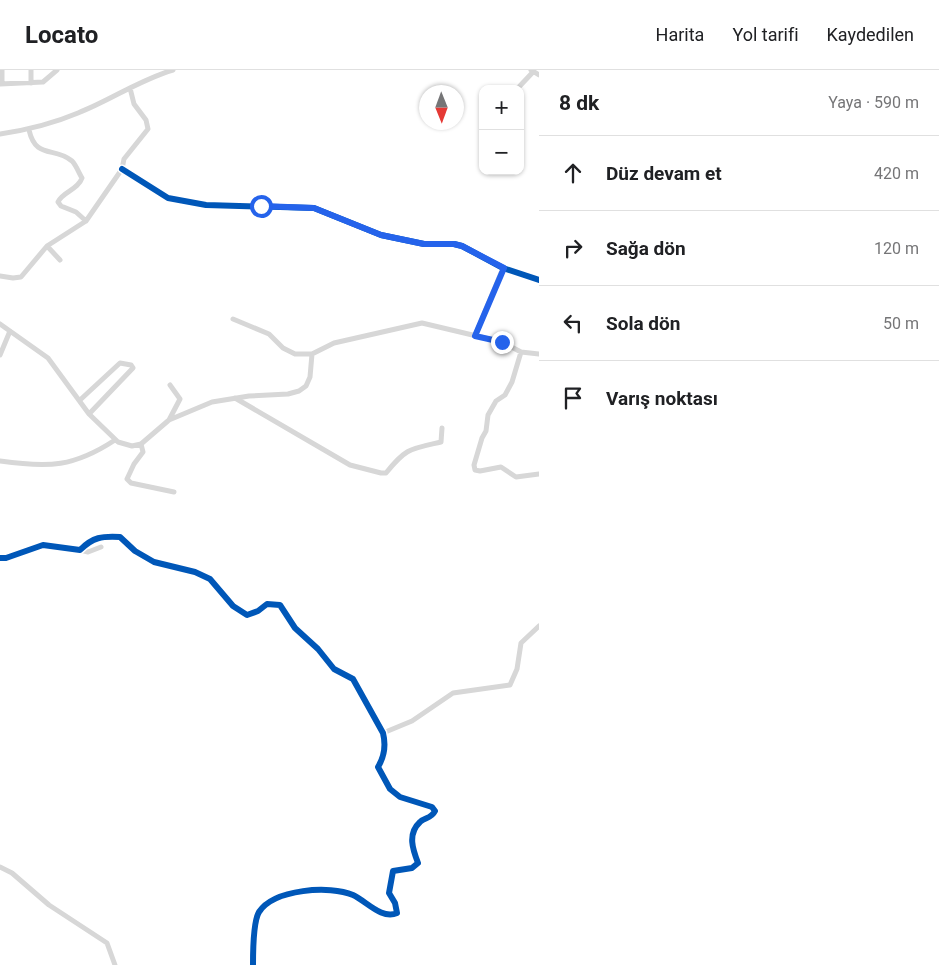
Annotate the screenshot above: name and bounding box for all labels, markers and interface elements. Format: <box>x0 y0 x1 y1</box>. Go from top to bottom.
text: Locato <box>25 21 98 49</box>
text: Harita <box>656 24 704 45</box>
text: Yol tarifi <box>732 24 799 45</box>
text: Kaydedilen <box>827 24 914 45</box>
north arrow <box>419 85 464 130</box>
map controls <box>479 85 524 175</box>
button: + <box>479 85 524 130</box>
text: 8 dk <box>559 91 599 115</box>
text: Yaya · 590 m <box>828 93 919 112</box>
button: − <box>479 130 524 175</box>
icon: ahead <box>559 159 587 187</box>
text: Düz devam et <box>606 162 722 185</box>
text: 420 m <box>874 164 919 183</box>
route start <box>250 195 273 218</box>
icon: right <box>559 234 587 262</box>
text: Sağa dön <box>606 237 686 260</box>
text: 120 m <box>874 239 919 258</box>
icon: left <box>559 309 587 337</box>
text: Sola dön <box>606 312 680 335</box>
text: 50 m <box>883 314 919 333</box>
route end <box>491 331 514 354</box>
icon: arrive <box>559 384 587 412</box>
text: Varış noktası <box>606 387 718 410</box>

